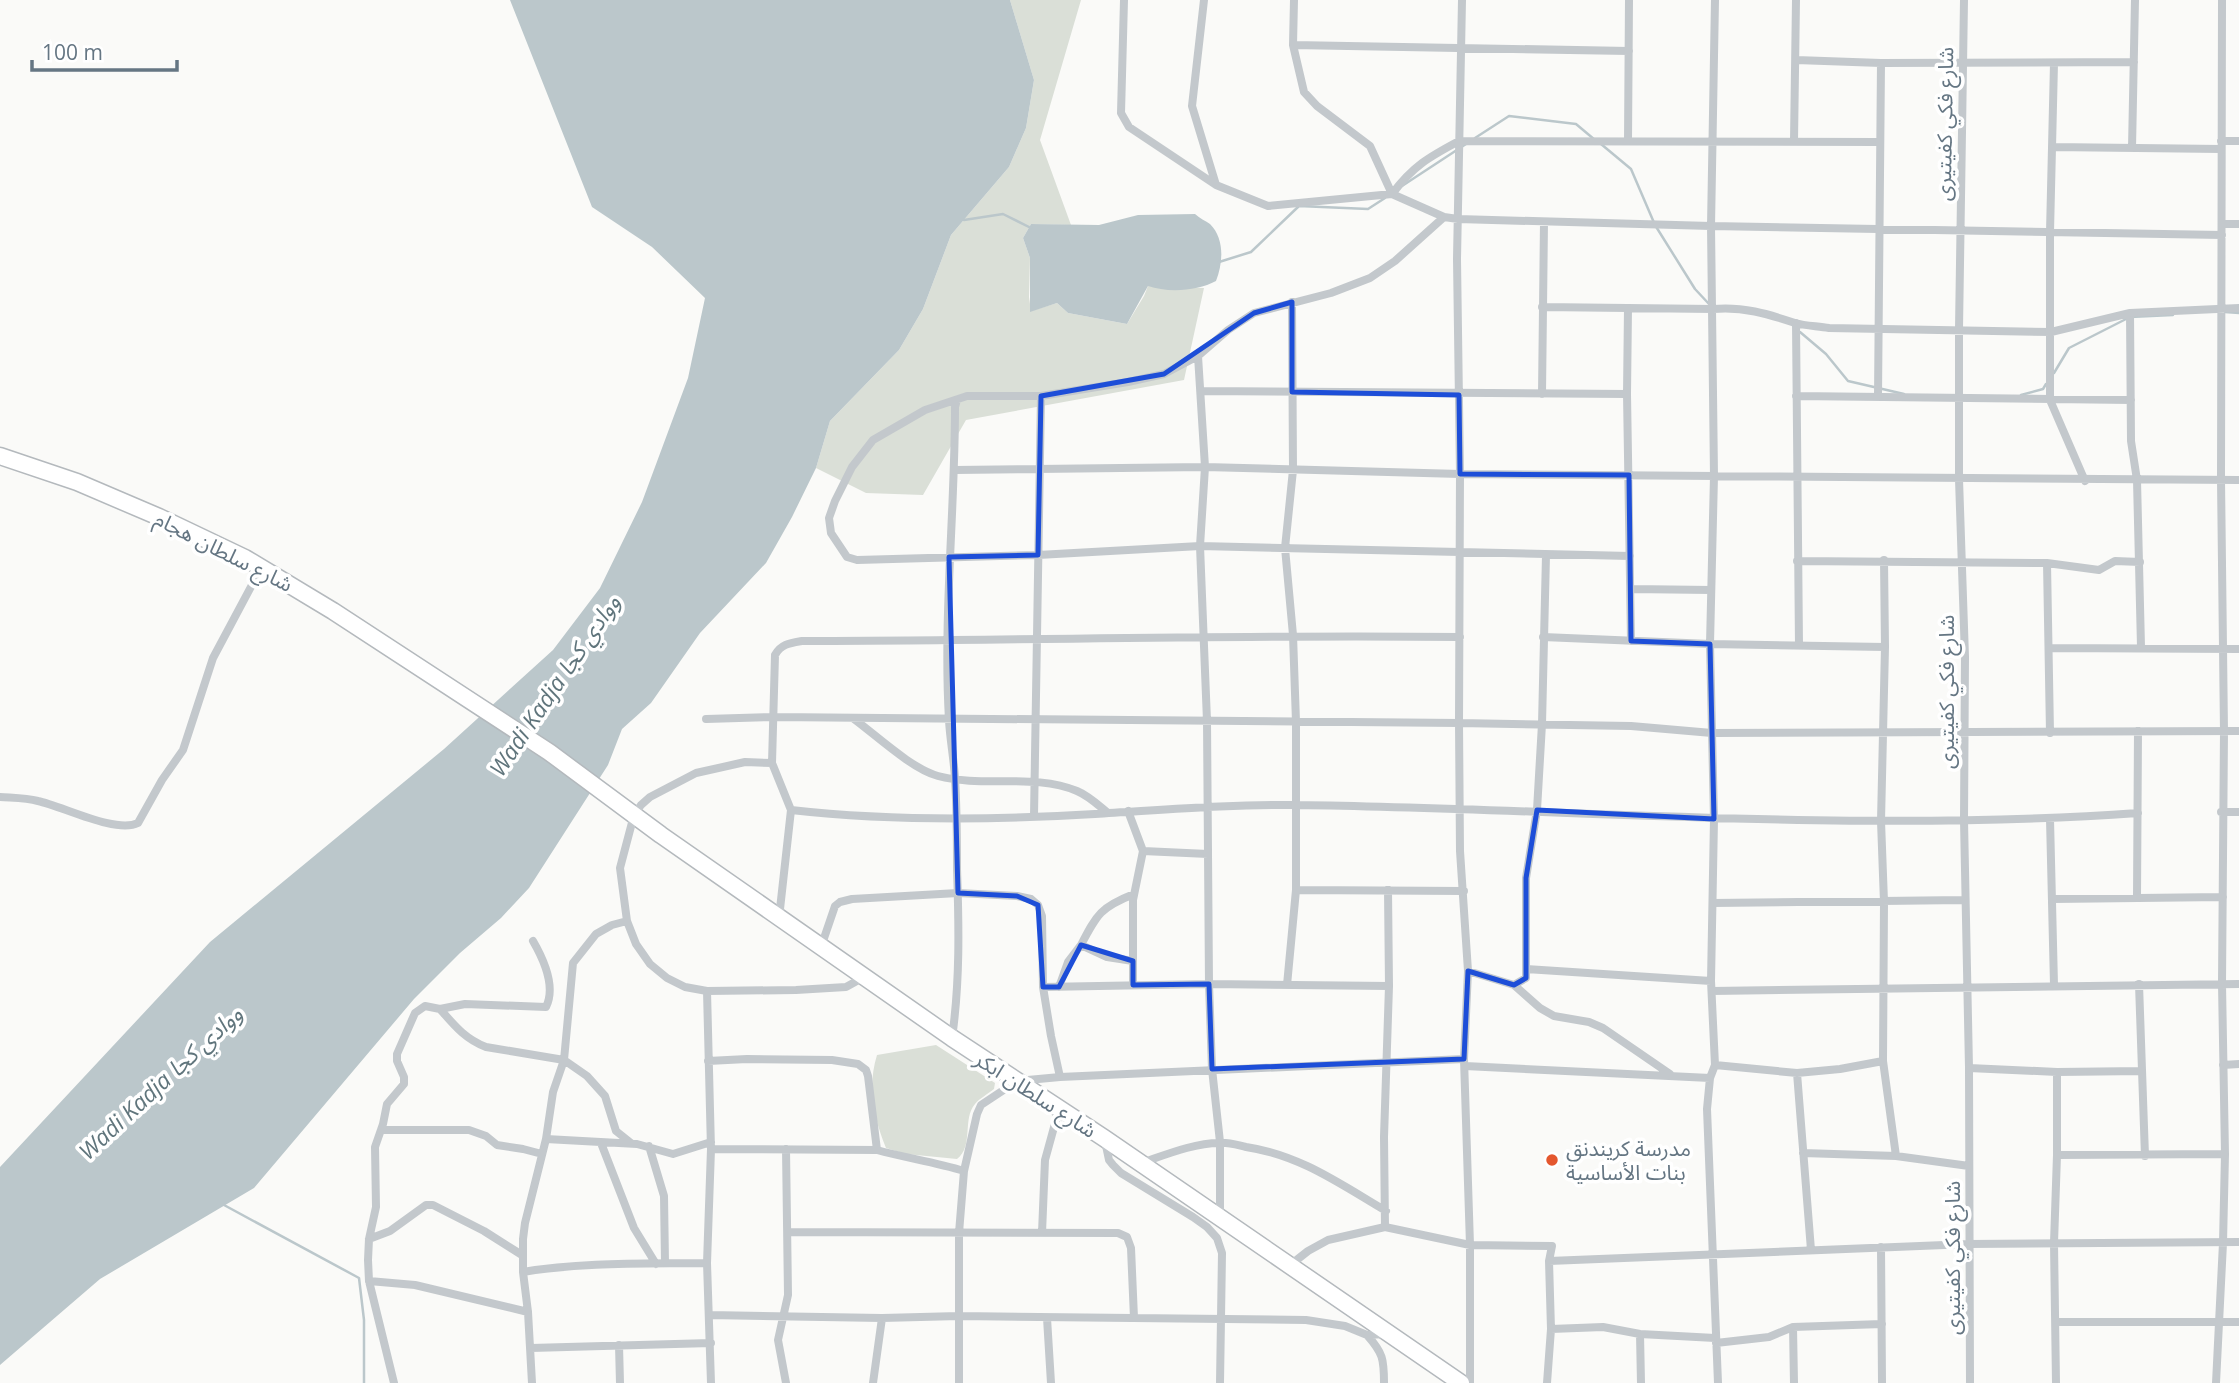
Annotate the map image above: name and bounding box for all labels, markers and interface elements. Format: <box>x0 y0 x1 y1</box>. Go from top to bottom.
scale bar <box>32 28 177 72</box>
text: 100 m <box>42 38 103 66</box>
street label: شارع فكي كفيتيرى <box>1929 47 1962 201</box>
street label: شارع سلطان هجام <box>149 504 298 601</box>
water label: Wadi Kadja ووادي كجا <box>481 588 630 784</box>
street label: شارع فكي كفيتيرى <box>1932 615 1963 769</box>
water label: Wadi Kadja ووادي كجا <box>71 998 251 1169</box>
street label: شارع سلطان ابكر <box>968 1044 1102 1145</box>
place label: مدرسة كريندنق بنات الأساسية <box>1566 1134 1691 1186</box>
marker: مدرسة كريندنق بنات الأساسية <box>1544 1152 1560 1168</box>
street label: شارع فكي كفيتيرى <box>1938 1181 1969 1335</box>

